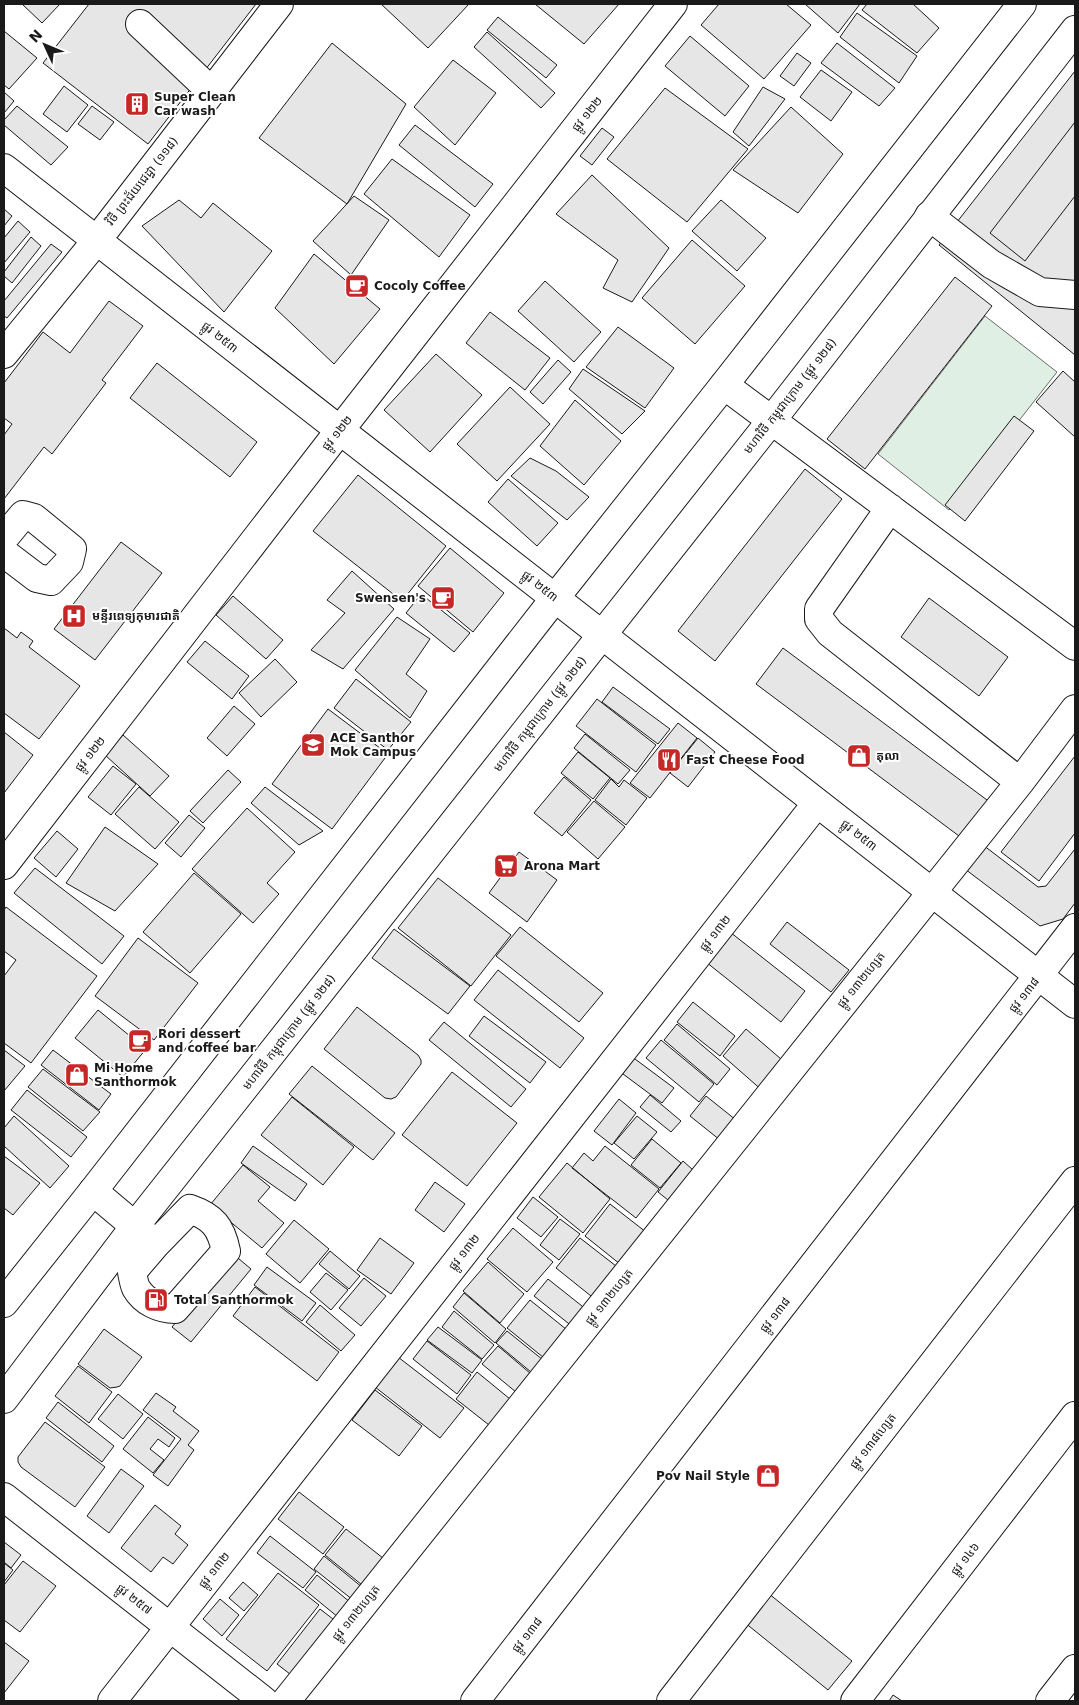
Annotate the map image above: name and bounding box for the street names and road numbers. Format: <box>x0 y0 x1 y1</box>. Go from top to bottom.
street label: ផ្លូវ ១២២ <box>569 94 608 137</box>
street label: វិថី ព្រះជ័យជេដ្ធា (១១៨) <box>103 134 181 228</box>
street label: ផ្លូវ ២៥៣ <box>197 318 241 358</box>
street label: មហាវិថី កម្ពុជាក្រោម (ផ្លូវ ១២៨) <box>740 335 842 459</box>
street label: ផ្លូវ ១២២ <box>319 413 358 456</box>
street label: ផ្លូវ ២៥៣ <box>517 567 561 607</box>
street label: មហាវិថី កម្ពុជាក្រោម (ផ្លូវ ១២៨) <box>490 653 592 777</box>
street label: ផ្លូវ ១២២ <box>72 734 111 777</box>
street label: ផ្លូវ ២៥៣ <box>836 816 880 856</box>
street label: ផ្លូវ ១៣២ <box>696 912 736 956</box>
street label: ផ្លូវ ១៣២ហ្សេត <box>834 949 891 1013</box>
street label: មហាវិថី កម្ពុជាក្រោម (ផ្លូវ ១២៨) <box>239 971 341 1095</box>
street label: ផ្លូវ ១៣៨ <box>1006 975 1045 1018</box>
street label: ផ្លូវ ១៣២ <box>445 1231 485 1275</box>
street label: ផ្លូវ ១៣២ហ្សេត <box>582 1266 639 1330</box>
street label: ផ្លូវ ១៣៨ <box>757 1295 796 1338</box>
street label: ផ្លូវ ១៣៨ហ្សេត <box>847 1410 902 1474</box>
street label: ផ្លូវ ១៤៦ <box>948 1540 985 1581</box>
street label: ផ្លូវ ១៣២ <box>195 1549 235 1593</box>
street label: ផ្លូវ ២៥៧ <box>111 1581 155 1620</box>
street label: ផ្លូវ ១៣២ហ្សេត <box>329 1582 386 1646</box>
street label: ផ្លូវ ១៣៨ <box>509 1615 548 1658</box>

